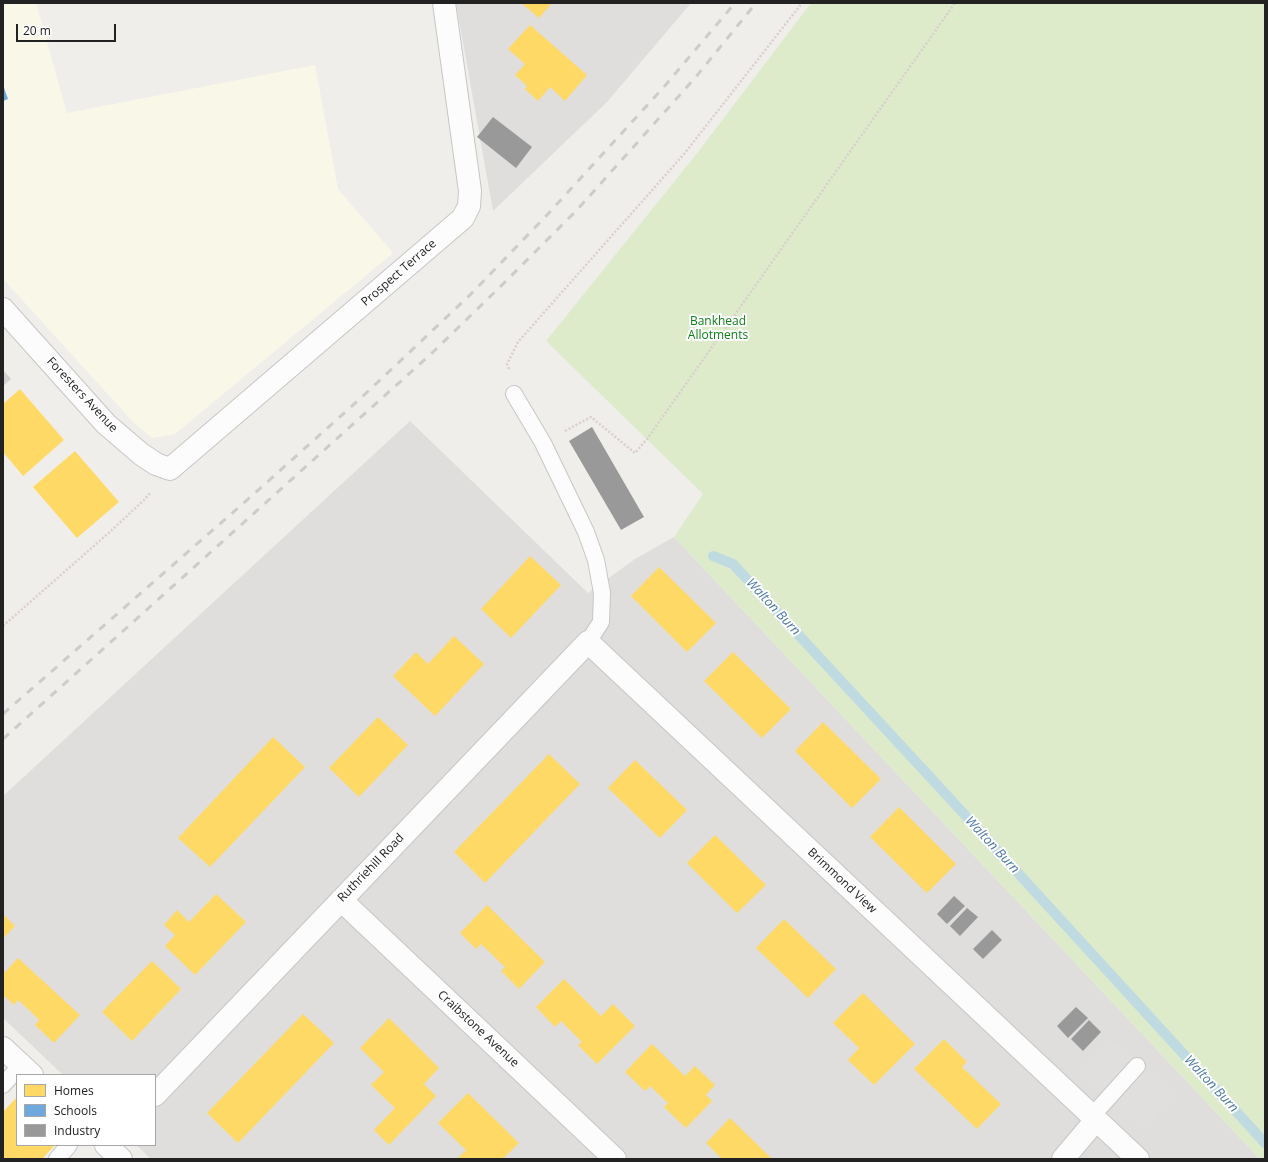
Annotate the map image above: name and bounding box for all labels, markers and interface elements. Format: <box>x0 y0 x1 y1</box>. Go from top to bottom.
scale bar <box>18 16 118 42</box>
text: 20 m <box>23 22 51 39</box>
street label: Prospect Terrace <box>359 237 439 309</box>
park label: Bankhead Allotments <box>688 315 748 343</box>
street label: Foresters Avenue <box>44 355 120 435</box>
water label: Walton Burn <box>743 575 803 639</box>
water label: Walton Burn <box>962 813 1022 877</box>
street label: Ruthriehill Road <box>335 831 407 905</box>
street label: Brimmond View <box>804 845 880 917</box>
street label: Craibstone Avenue <box>434 988 522 1070</box>
water label: Walton Burn <box>1181 1052 1241 1116</box>
legend <box>16 1074 156 1146</box>
text: Homes <box>54 1082 94 1099</box>
text: Schools <box>54 1102 97 1119</box>
text: Industry <box>54 1122 100 1139</box>

